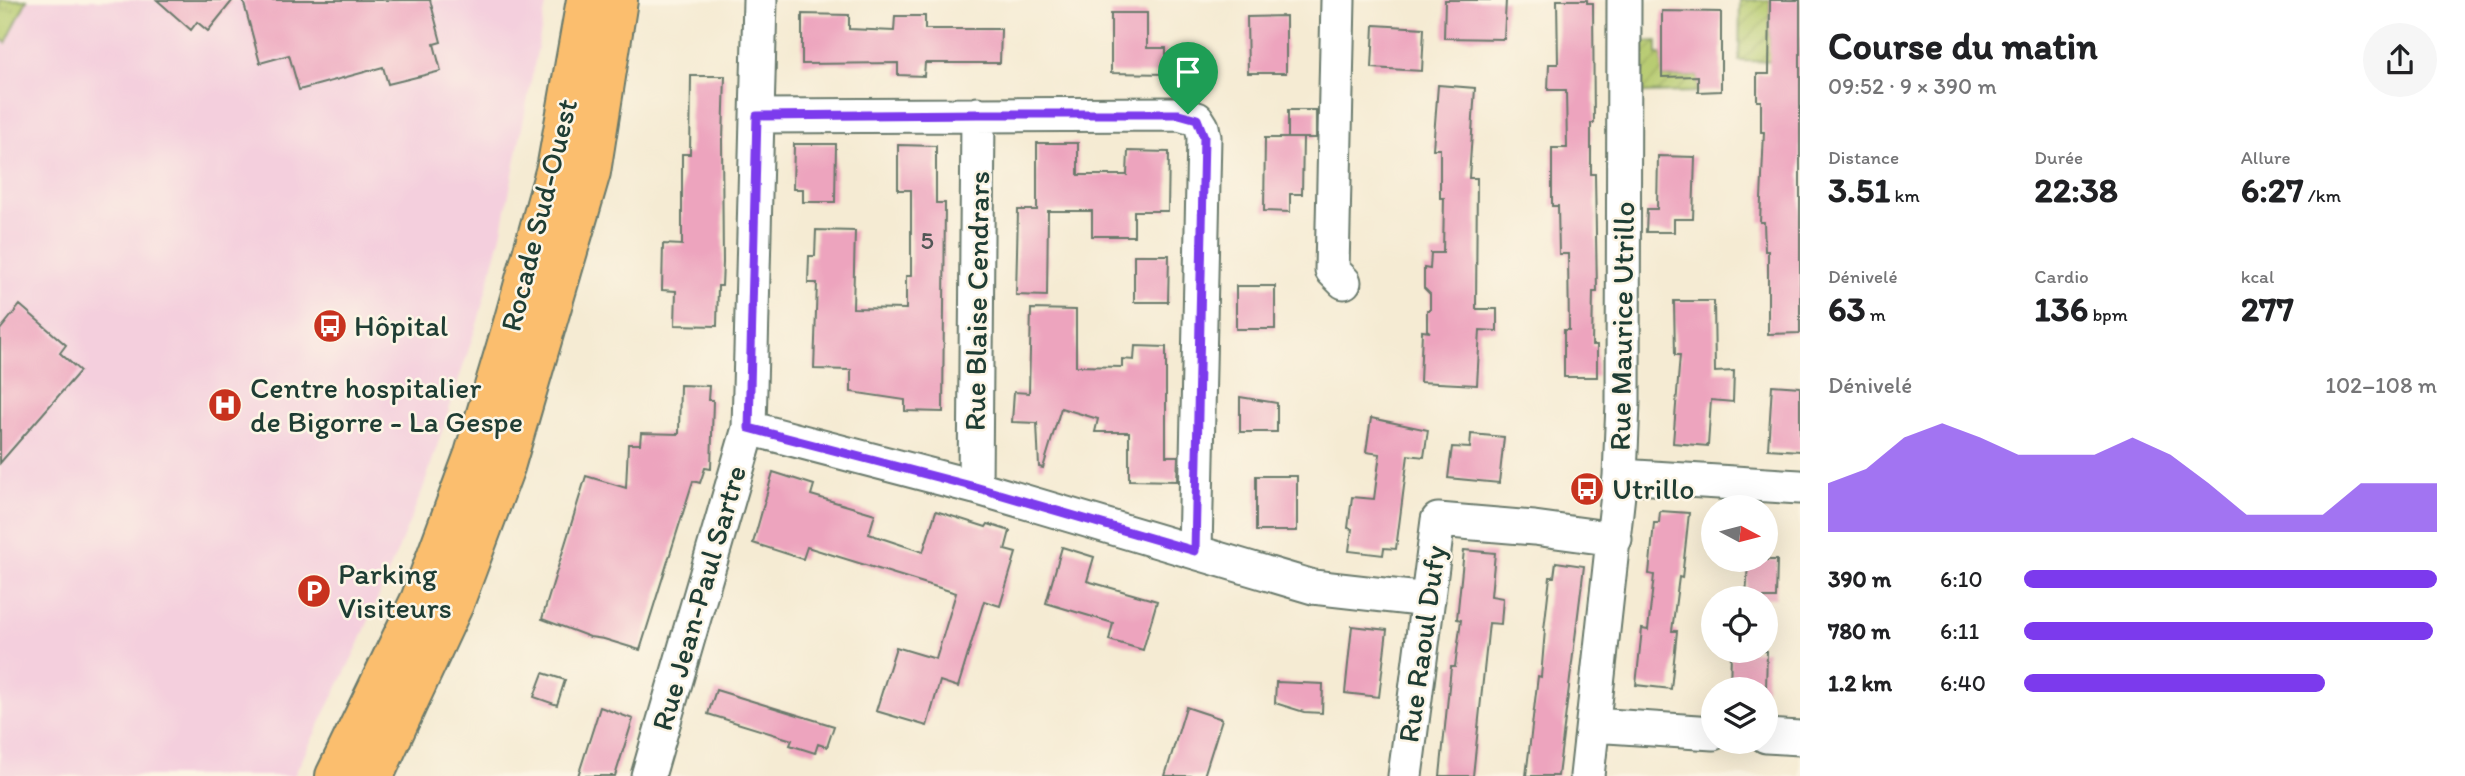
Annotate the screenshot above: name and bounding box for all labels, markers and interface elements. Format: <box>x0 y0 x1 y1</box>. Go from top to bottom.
text: Course du matin <box>1828 23 2098 69</box>
button: share <box>2363 23 2437 97</box>
pin <box>1158 42 1218 114</box>
icon: arrive <box>1169 53 1207 91</box>
text: 09:52 · 9 × 390 m <box>1828 72 1997 100</box>
street label: Rocade Sud-Ouest <box>492 95 585 335</box>
text: Distance <box>1828 146 1899 169</box>
text: Durée <box>2034 146 2083 169</box>
text: Allure <box>2241 146 2291 169</box>
text: 3.51 <box>1828 169 1890 211</box>
text: 22:38 <box>2034 169 2118 211</box>
text: 6:27 <box>2241 169 2304 211</box>
street label: Rue Blaise Cendrars <box>956 171 997 431</box>
text: km <box>1890 184 1920 207</box>
text: /km <box>2304 184 2341 207</box>
street label: Rue Maurice Utrillo <box>1601 201 1642 451</box>
house number: 5 <box>920 224 934 256</box>
text: Dénivelé <box>1828 265 1898 288</box>
text: Cardio <box>2034 265 2089 288</box>
text: kcal <box>2241 265 2274 288</box>
text: 63 <box>1828 288 1866 330</box>
text: 136 <box>2034 288 2088 330</box>
text: 277 <box>2241 288 2294 330</box>
text: m <box>1866 303 1886 326</box>
text: bpm <box>2088 303 2128 326</box>
bus stop icon: Hôpital <box>311 307 349 345</box>
place label: Hôpital <box>354 307 449 344</box>
place label: Centre hospitalier de Bigorre - La Gespe <box>250 369 523 440</box>
text: Dénivelé <box>1828 371 1912 399</box>
text: 102–108 m <box>2325 371 2437 399</box>
hospital icon: Centre hospitalier de Bigorre - La Gespe <box>206 386 244 424</box>
street label: Rue Jean-Paul Sartre <box>643 461 754 735</box>
bus stop icon: Utrillo <box>1568 470 1606 508</box>
place label: Utrillo <box>1612 470 1694 507</box>
north arrow <box>1701 495 1778 572</box>
map controls <box>1701 495 1778 754</box>
street label: Rue Raoul Dufy <box>1389 543 1454 745</box>
place label: Parking Visiteurs <box>338 555 452 626</box>
text: 390 m <box>1828 565 1891 593</box>
text: 6:10 <box>1940 565 1983 593</box>
parking icon: Parking Visiteurs <box>295 572 333 610</box>
button: locate <box>1701 586 1778 663</box>
text: 780 m <box>1828 617 1891 645</box>
text: 6:11 <box>1940 617 1979 645</box>
text: 1.2 km <box>1828 669 1892 697</box>
text: 6:40 <box>1940 669 1986 697</box>
button: layers <box>1701 677 1778 754</box>

